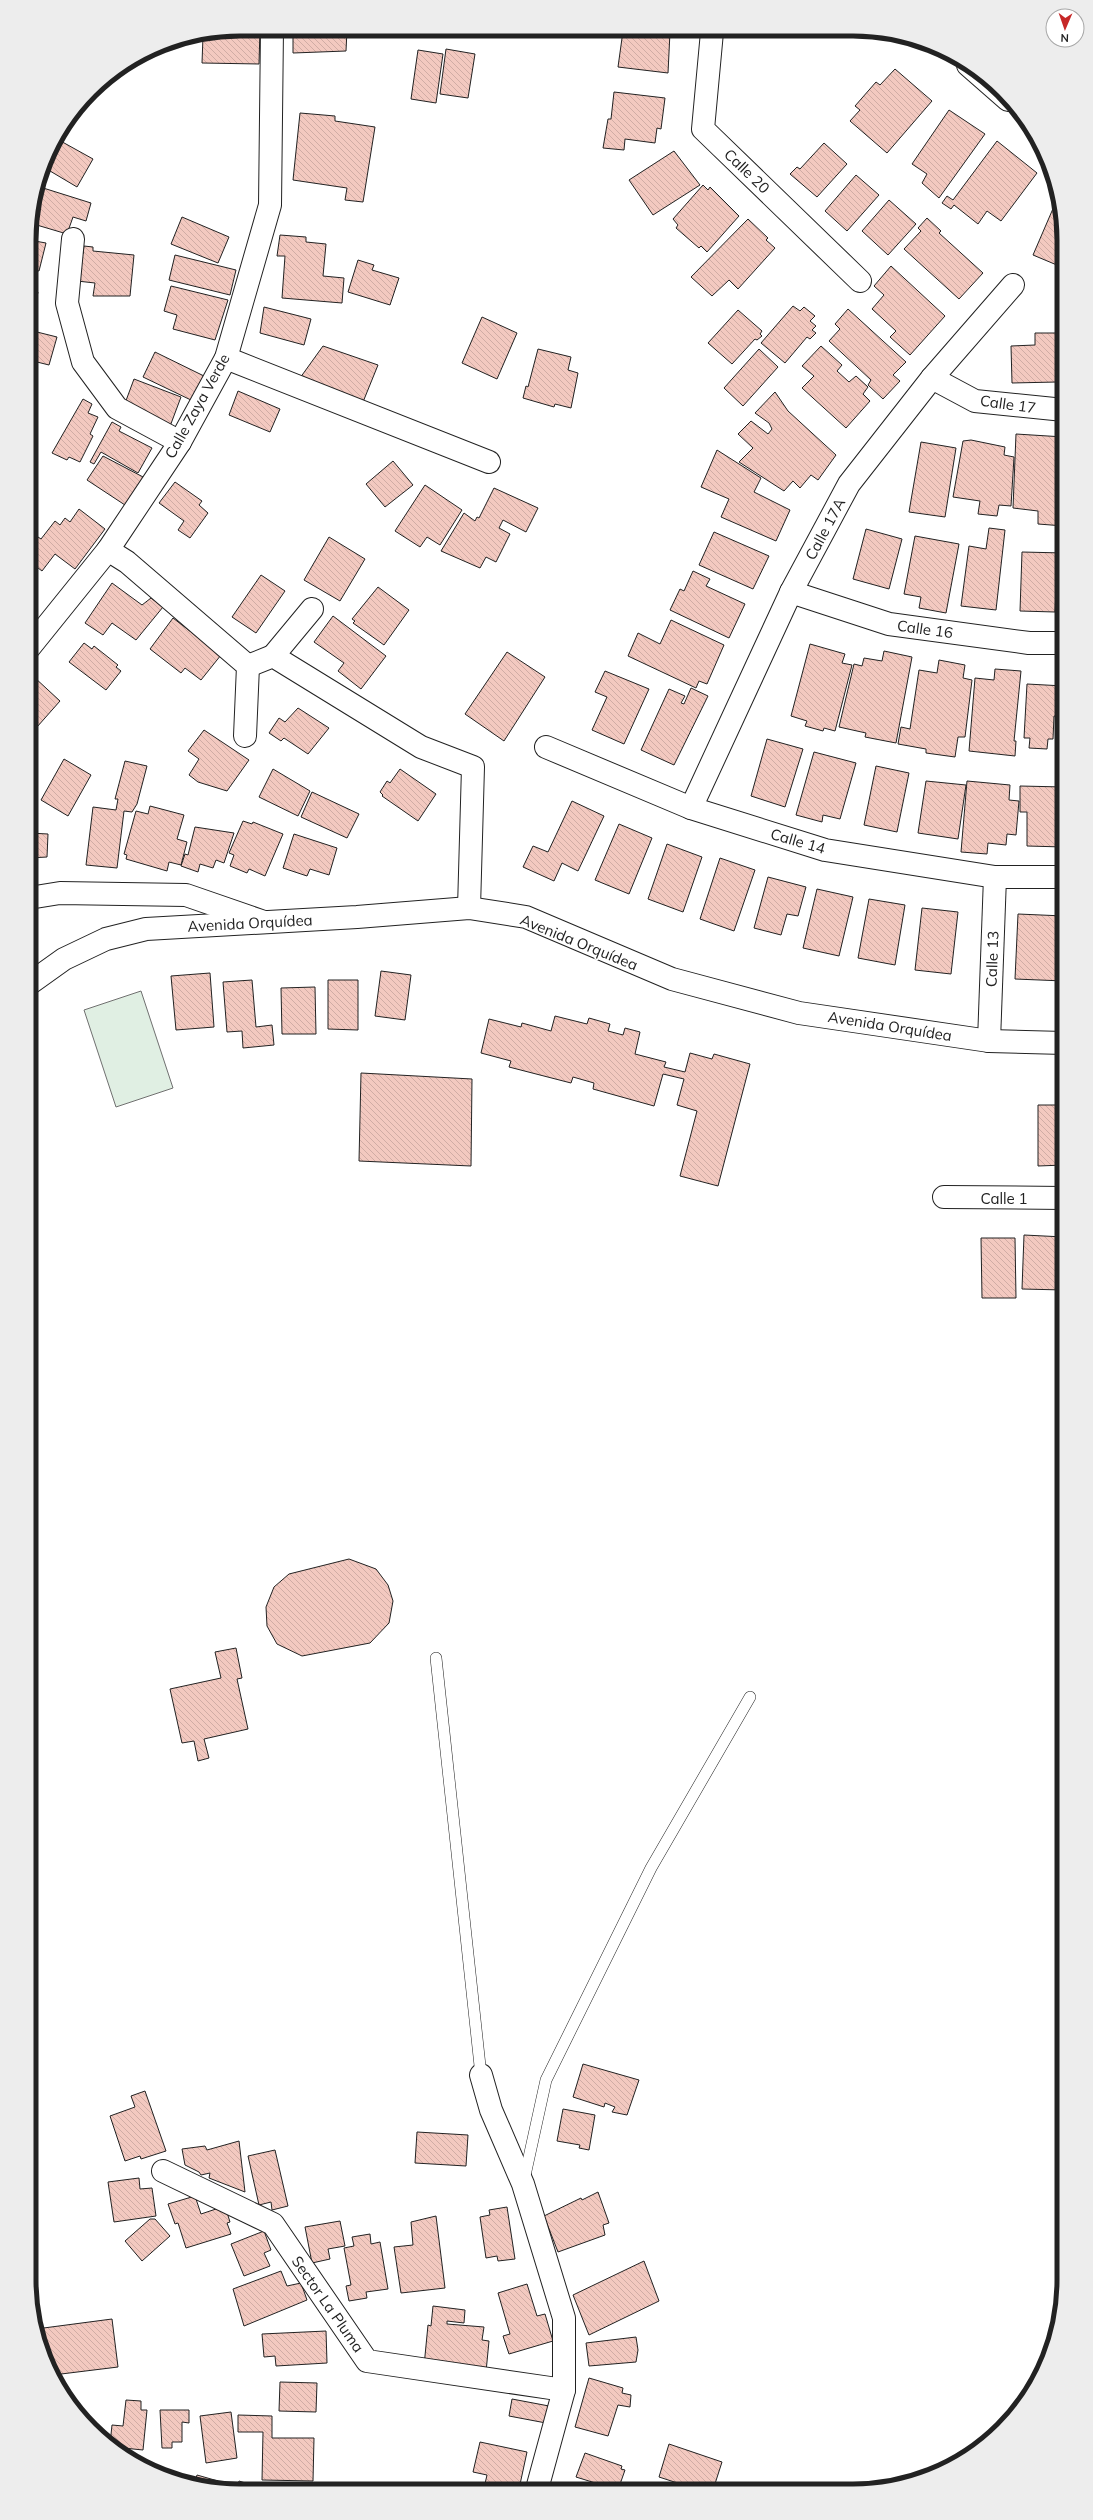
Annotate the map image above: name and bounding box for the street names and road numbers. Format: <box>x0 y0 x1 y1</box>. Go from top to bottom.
street label: Calle 20 <box>720 145 774 197</box>
street label: Calle Zaya Verde <box>160 350 234 462</box>
street label: Calle 17 <box>979 391 1037 417</box>
street label: Calle 17A <box>801 495 849 563</box>
street label: Calle 16 <box>896 616 954 642</box>
street label: Calle 14 <box>768 824 828 858</box>
street label: Avenida Orquídea <box>187 910 313 936</box>
street label: Avenida Orquídea <box>517 910 641 974</box>
street label: Calle 13 <box>982 931 1002 987</box>
street label: Avenida Orquídea <box>827 1007 953 1045</box>
street label: Calle 1 <box>980 1189 1028 1208</box>
street label: Sector La Pluma <box>288 2252 368 2356</box>

